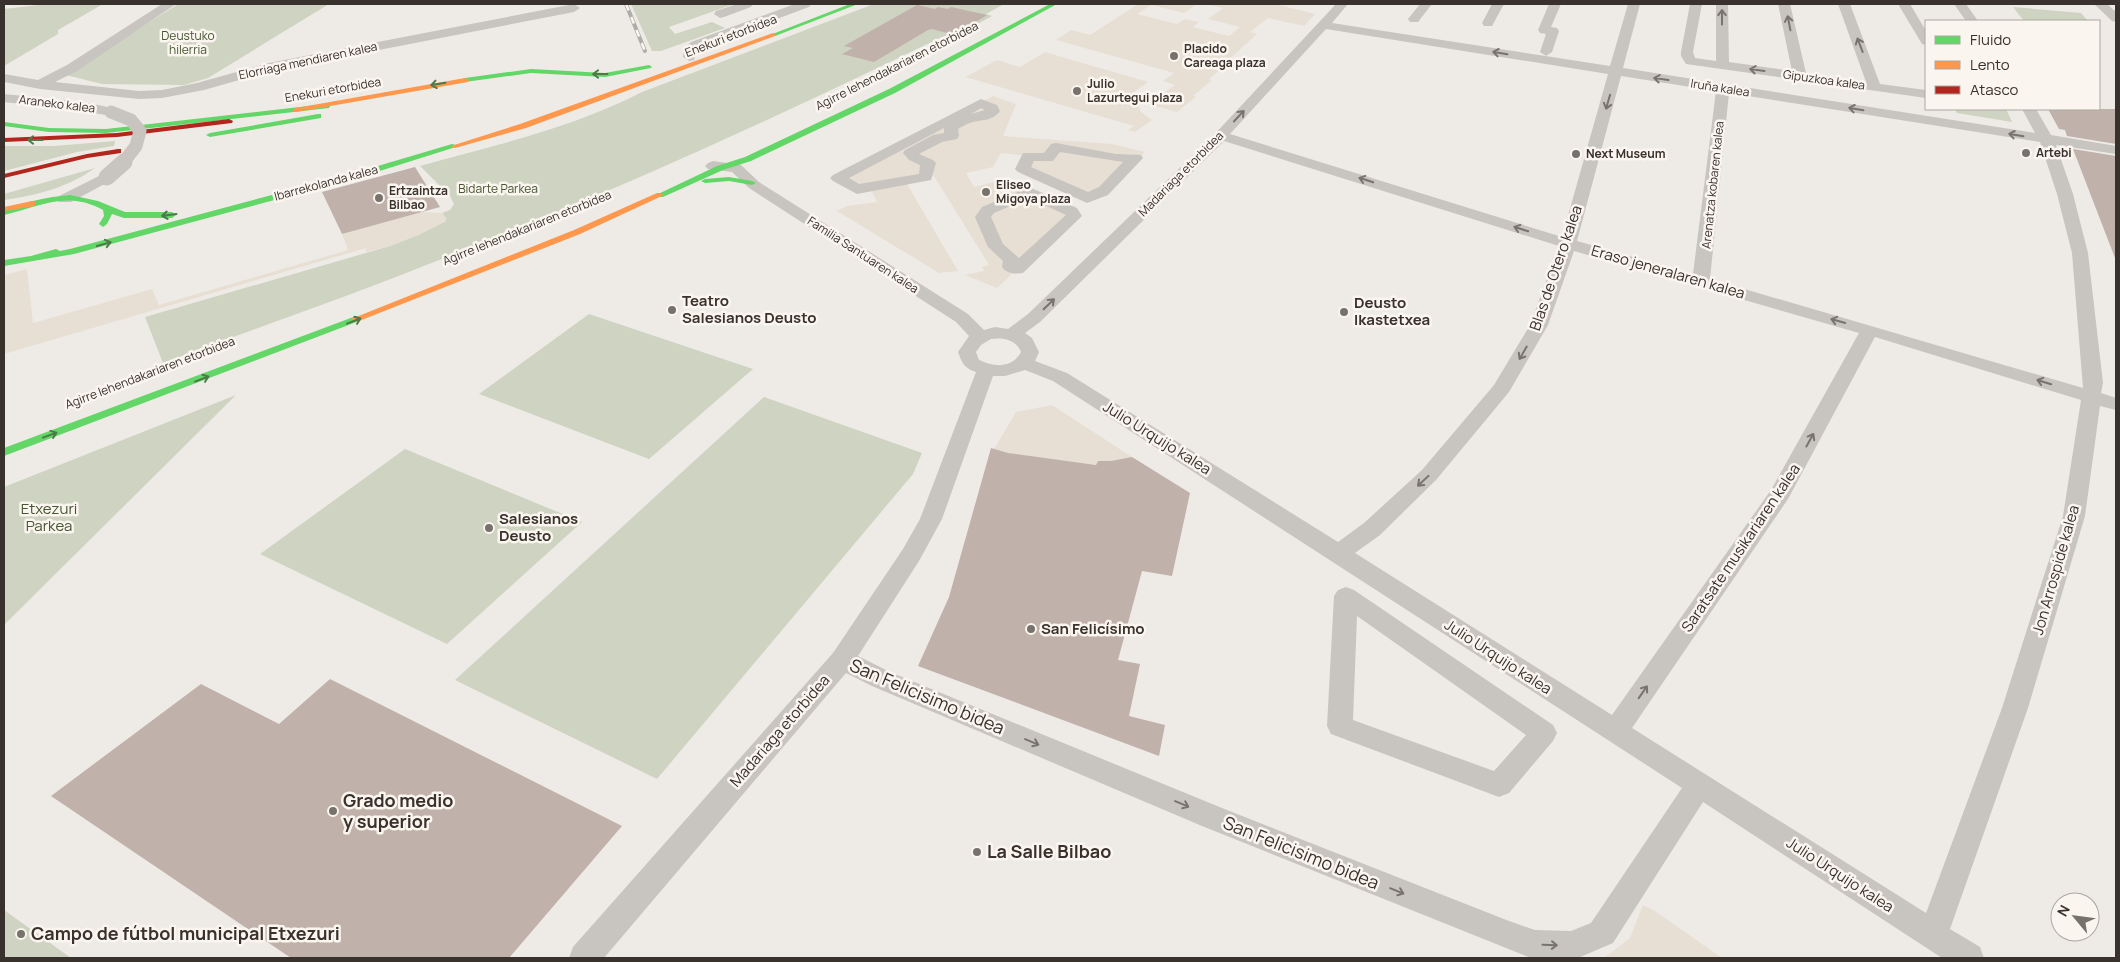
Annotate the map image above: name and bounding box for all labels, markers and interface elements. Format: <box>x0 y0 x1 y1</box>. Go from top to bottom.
one-way arrow <box>1717 9 1727 26</box>
street label: Enekuri etorbidea <box>682 10 779 61</box>
one-way arrow <box>1784 15 1793 31</box>
street label: Agirre lehendakariaren etorbidea <box>812 17 981 114</box>
legend <box>1925 20 2100 110</box>
park label: Deustuko hilerria <box>161 27 215 58</box>
text: Fluido <box>1970 29 2011 50</box>
street label: Elorriaga mendiaren kalea <box>237 38 379 84</box>
one-way arrow <box>1855 38 1865 53</box>
place label: Placido Careaga plaza <box>1184 40 1266 71</box>
one-way arrow <box>1492 48 1508 58</box>
marker: Placido Careaga plaza <box>1168 50 1180 62</box>
text: Lento <box>1970 54 2010 75</box>
one-way arrow <box>1749 65 1765 75</box>
street label: Gipuzkoa kalea <box>1782 65 1866 94</box>
one-way arrow <box>592 69 608 79</box>
street label: Enekuri etorbidea <box>284 73 382 106</box>
one-way arrow <box>1653 73 1669 83</box>
street label: Iruña kalea <box>1689 74 1751 101</box>
place label: Julio Lazurtegui plaza <box>1087 75 1182 106</box>
text: Atasco <box>1970 79 2018 100</box>
one-way arrow <box>431 80 447 90</box>
marker: Julio Lazurtegui plaza <box>1071 85 1083 97</box>
street label: Araneko kalea <box>18 90 96 117</box>
one-way arrow <box>1602 93 1612 109</box>
one-way arrow <box>1848 104 1864 114</box>
one-way arrow <box>1233 110 1245 123</box>
street label: Arenatza kobaren kalea <box>1697 120 1728 250</box>
street label: Madariaga etorbidea <box>1134 127 1227 220</box>
one-way arrow <box>2009 129 2025 139</box>
one-way arrow <box>27 135 44 145</box>
place label: Artebi <box>2036 144 2072 161</box>
place label: Next Museum <box>1586 145 1666 162</box>
marker: Artebi <box>2020 147 2032 159</box>
marker: Next Museum <box>1570 148 1582 160</box>
street label: Ibarrekolanda kalea <box>272 160 380 205</box>
one-way arrow <box>1359 174 1375 184</box>
place label: Eliseo Migoya plaza <box>996 176 1071 207</box>
park label: Bidarte Parkea <box>458 180 538 197</box>
place label: Ertzaintza Bilbao <box>389 182 448 213</box>
street label: Agirre lehendakariaren etorbidea <box>440 186 614 269</box>
marker: Eliseo Migoya plaza <box>980 186 992 198</box>
marker: Ertzaintza Bilbao <box>373 192 385 204</box>
street label: Blas de Otero kalea <box>1524 202 1587 333</box>
one-way arrow <box>161 210 177 220</box>
street label: Familia Santuaren kalea <box>804 212 922 297</box>
one-way arrow <box>1513 223 1529 233</box>
one-way arrow <box>95 238 111 248</box>
street label: Eraso jeneralaren kalea <box>1589 240 1747 304</box>
place label: Teatro Salesianos Deusto <box>682 290 817 328</box>
place label: Deusto Ikastetxea <box>1354 292 1430 330</box>
one-way arrow <box>1043 298 1055 310</box>
marker: Teatro Salesianos Deusto <box>666 304 678 316</box>
marker: Deusto Ikastetxea <box>1338 306 1350 318</box>
one-way arrow <box>346 316 361 325</box>
one-way arrow <box>1831 316 1847 326</box>
street label: Agirre lehendakariaren etorbidea <box>62 332 237 413</box>
one-way arrow <box>1517 345 1527 360</box>
one-way arrow <box>194 374 209 383</box>
one-way arrow <box>2037 377 2053 387</box>
street label: Julio Urquijo kalea <box>1099 396 1215 479</box>
one-way arrow <box>41 430 57 439</box>
one-way arrow <box>1806 433 1815 448</box>
street label: Saratsate musikariaren kalea <box>1676 459 1805 636</box>
one-way arrow <box>1417 475 1429 487</box>
park label: Etxezuri Parkea <box>21 498 77 536</box>
street label: Jon Arrospide kalea <box>2027 503 2084 637</box>
place label: Salesianos Deusto <box>499 508 578 546</box>
marker: Salesianos Deusto <box>483 522 495 534</box>
street label: Julio Urquijo kalea <box>1441 614 1556 699</box>
place label: San Felicísimo <box>1041 618 1145 639</box>
marker: San Felicísimo <box>1025 623 1037 635</box>
street label: San Felicisimo bidea <box>846 653 1008 740</box>
street label: Madariaga etorbidea <box>725 670 834 791</box>
one-way arrow <box>1638 685 1648 699</box>
one-way arrow <box>1024 737 1039 747</box>
place label: Grado medio y superior <box>343 788 453 833</box>
one-way arrow <box>1174 800 1189 809</box>
marker: Grado medio y superior <box>327 805 339 817</box>
street label: San Felicisimo bidea <box>1220 810 1383 894</box>
street label: Julio Urquijo kalea <box>1783 832 1898 917</box>
place label: La Salle Bilbao <box>987 839 1111 863</box>
marker: La Salle Bilbao <box>971 846 983 858</box>
one-way arrow <box>1389 887 1404 897</box>
north arrow <box>2050 892 2100 942</box>
text: N <box>2052 901 2074 919</box>
place label: Campo de fútbol municipal Etxezuri <box>31 921 340 945</box>
marker: Campo de fútbol municipal Etxezuri <box>15 928 27 940</box>
one-way arrow <box>1541 941 1557 950</box>

